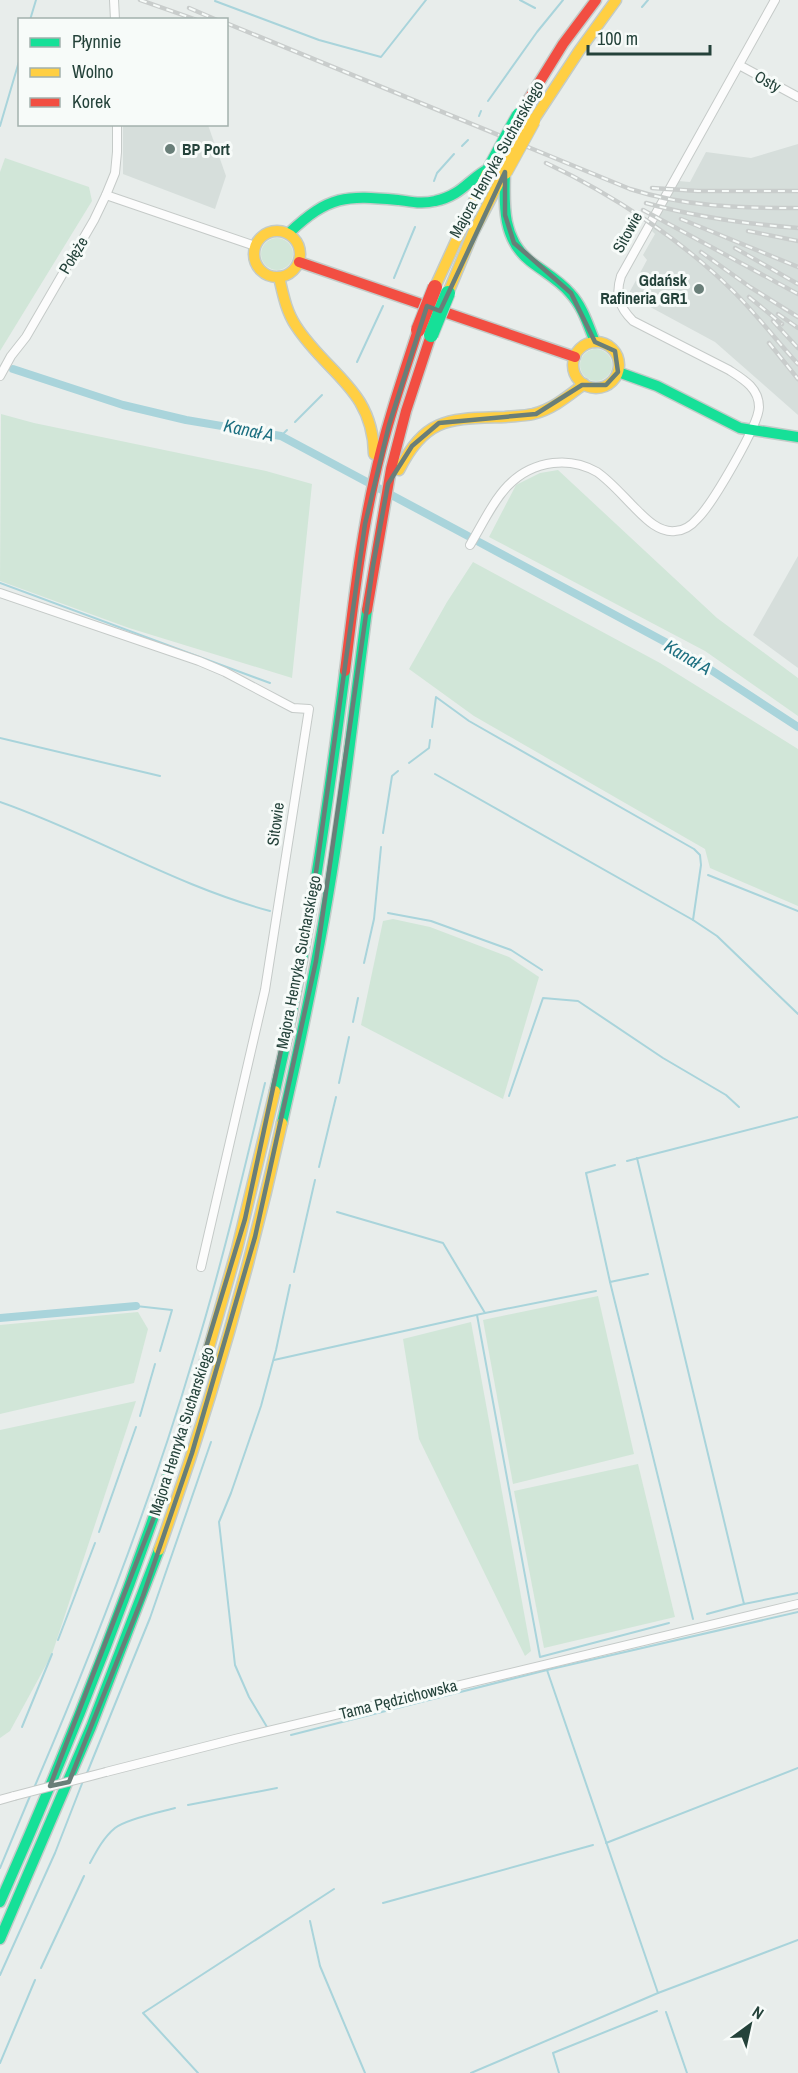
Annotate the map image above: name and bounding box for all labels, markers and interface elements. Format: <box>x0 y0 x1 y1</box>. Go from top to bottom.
legend <box>18 18 228 126</box>
scale bar <box>588 18 710 56</box>
text: 100 m <box>597 26 638 51</box>
text: Płynnie <box>72 29 121 54</box>
text: Wolno <box>72 59 114 84</box>
street label: Osty <box>751 65 786 97</box>
street label: Majora Henryka Sucharskiego <box>444 76 548 242</box>
text: Korek <box>72 89 111 114</box>
place label: BP Port <box>182 138 231 160</box>
marker: BP Port <box>163 142 177 156</box>
street label: Sitowie <box>607 208 647 256</box>
street label: Połęże <box>53 232 93 278</box>
place label: Gdańsk Rafineria GR1 <box>600 269 688 309</box>
marker: Gdańsk Rafineria GR1 <box>692 282 706 296</box>
water label: Kanał A <box>222 413 277 448</box>
water label: Kanał A <box>660 633 716 681</box>
street label: Sitowie <box>261 801 289 847</box>
street label: Majora Henryka Sucharskiego <box>270 873 326 1051</box>
street label: Majora Henryka Sucharskiego <box>143 1344 219 1518</box>
street label: Tama Pędzichowska <box>337 1674 460 1724</box>
north arrow <box>720 1995 780 2055</box>
text: N <box>748 2001 768 2024</box>

